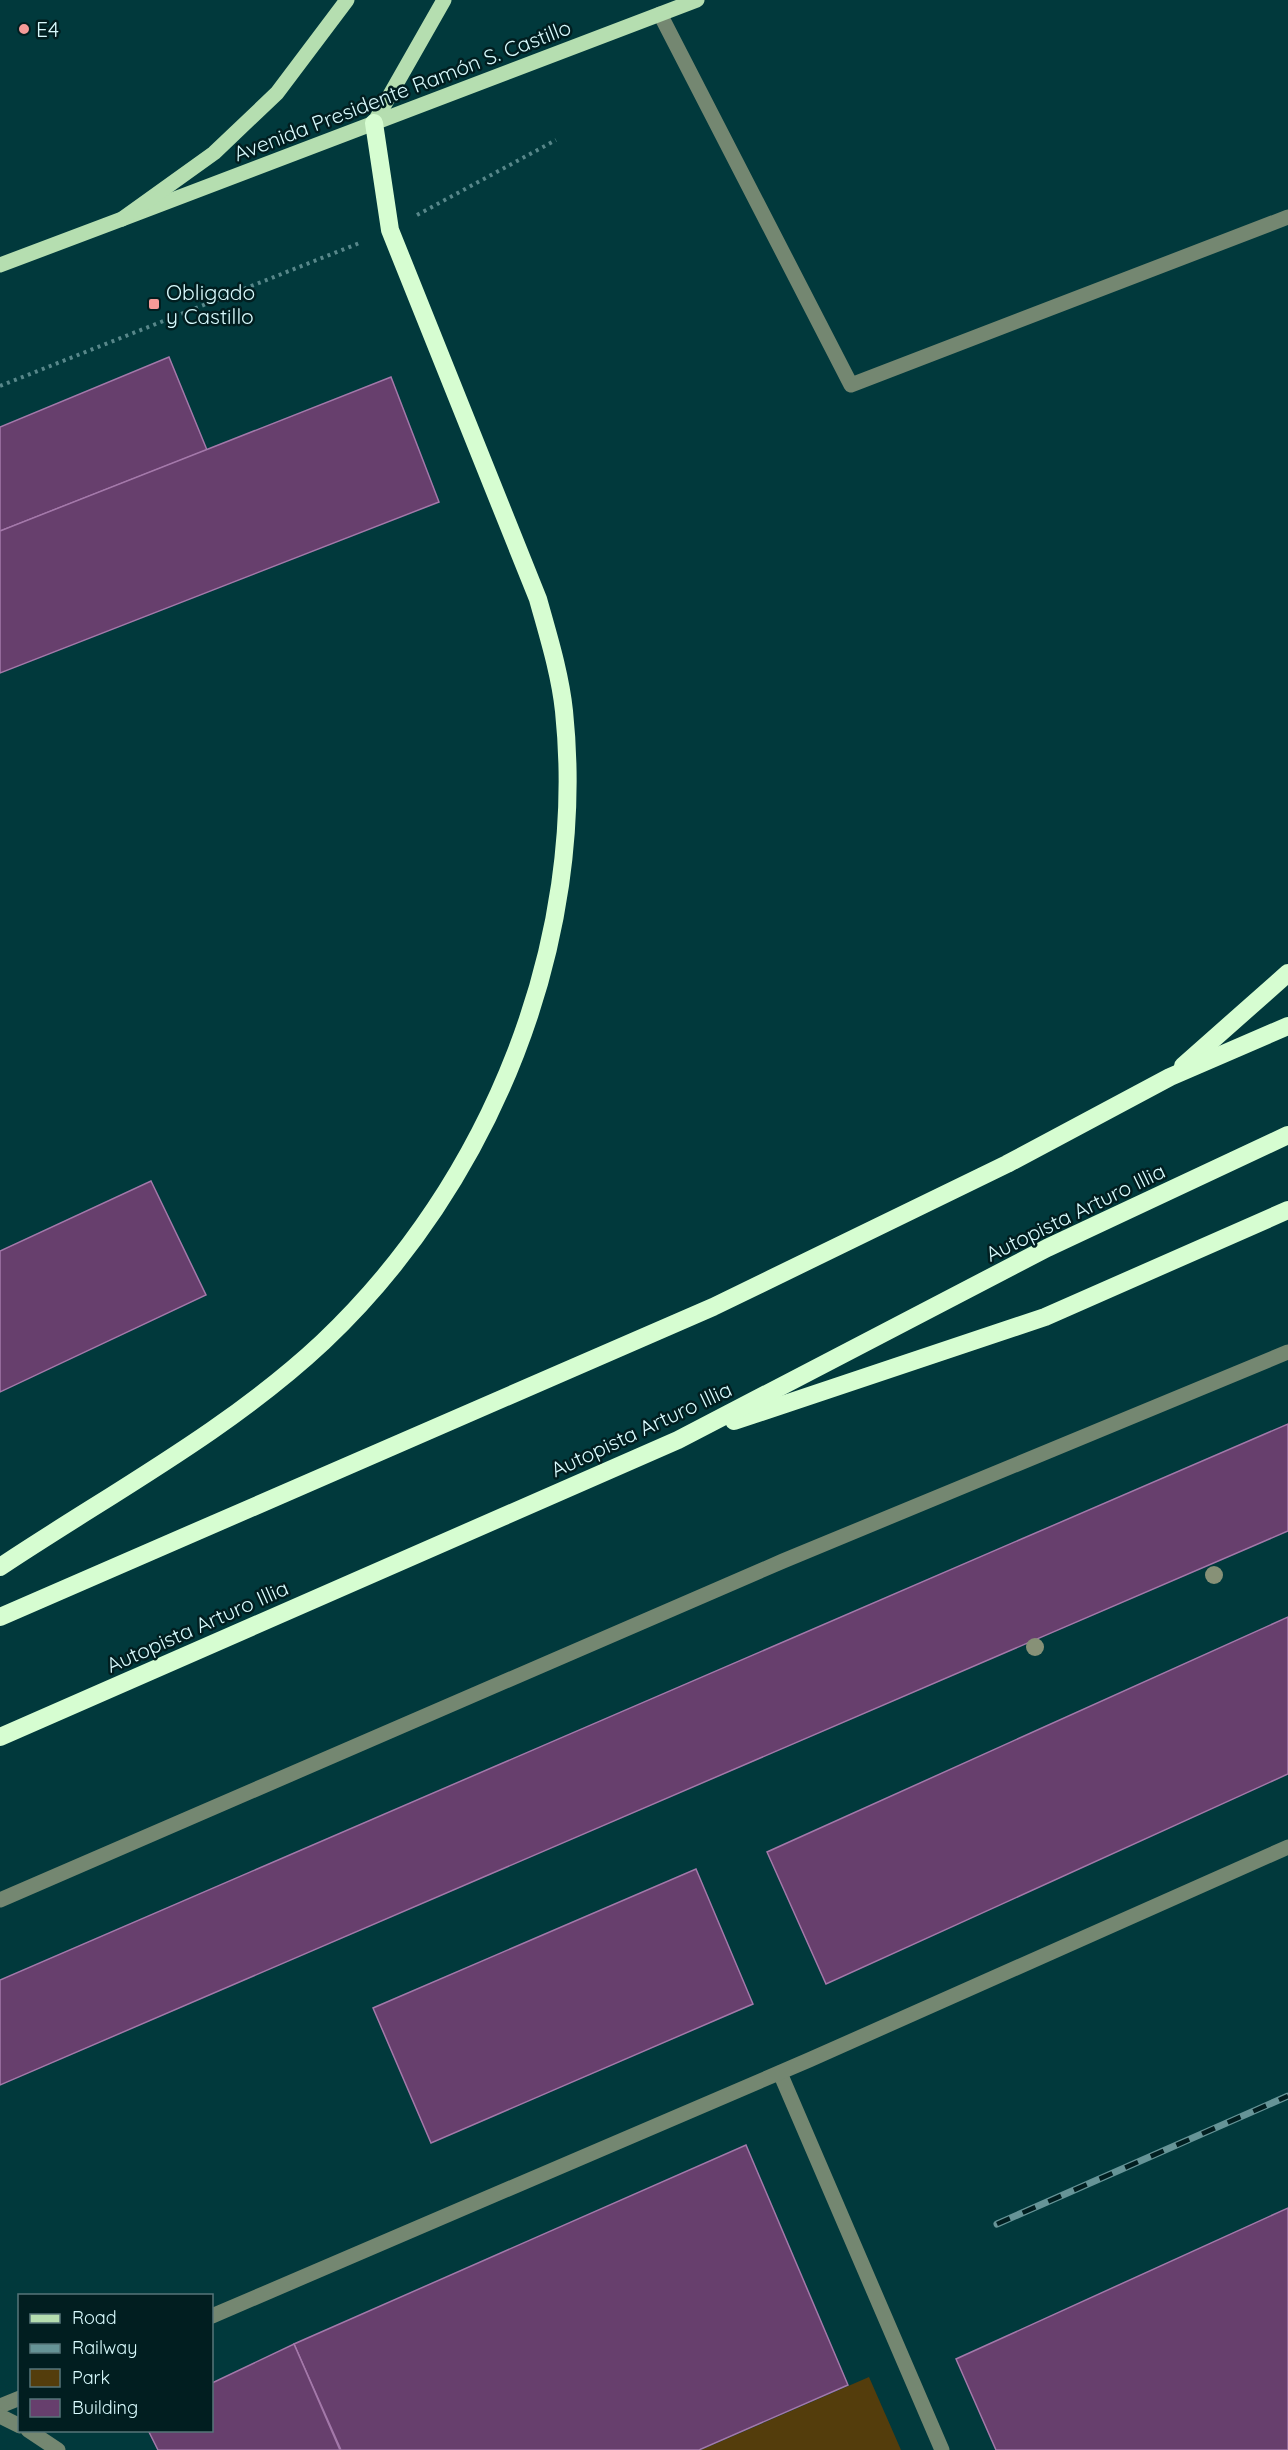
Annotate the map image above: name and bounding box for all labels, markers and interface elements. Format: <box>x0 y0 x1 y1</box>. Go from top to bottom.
street label: Avenida Presidente Ramón S. Castillo <box>230 13 574 167</box>
place label: E4 <box>36 16 59 42</box>
marker: E4 <box>17 22 31 36</box>
place label: Obligado y Castillo <box>166 279 255 329</box>
marker: Obligado y Castillo <box>147 297 161 311</box>
street label: Autopista Arturo Illia <box>981 1157 1169 1267</box>
street label: Autopista Arturo Illia <box>546 1376 736 1482</box>
street label: Autopista Arturo Illia <box>102 1574 292 1678</box>
legend <box>18 2294 213 2432</box>
text: Road <box>72 2306 117 2329</box>
text: Railway <box>72 2336 138 2359</box>
text: Park <box>72 2366 110 2389</box>
text: Building <box>72 2396 138 2419</box>

